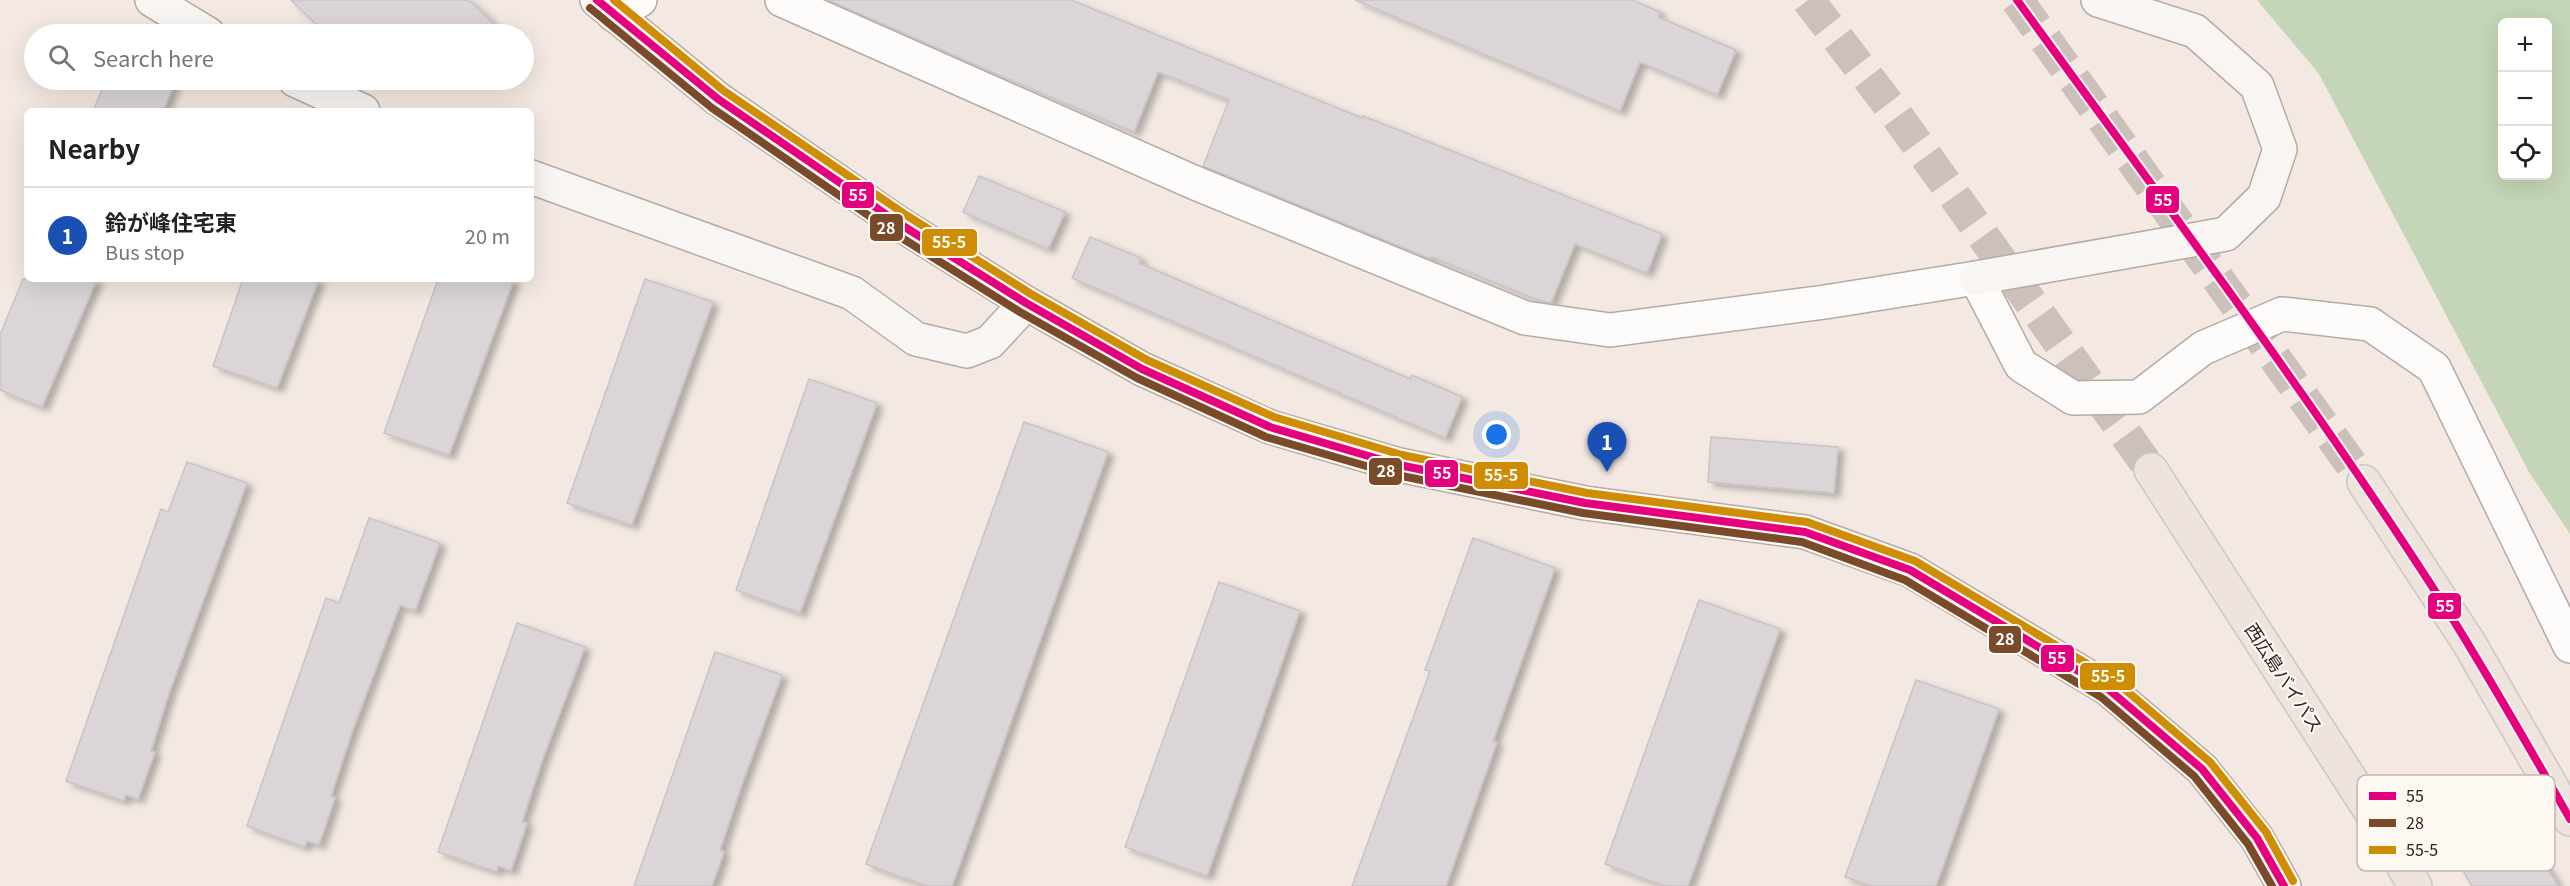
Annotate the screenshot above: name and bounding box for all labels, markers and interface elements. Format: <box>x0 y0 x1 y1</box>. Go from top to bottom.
map controls <box>2498 18 2552 180</box>
button: + <box>2498 18 2552 72</box>
search box <box>24 24 534 90</box>
icon: search <box>45 41 78 74</box>
text: Search here <box>93 41 214 73</box>
button: − <box>2498 72 2552 126</box>
button: locate <box>2498 126 2552 180</box>
text: Nearby <box>48 129 140 166</box>
line badge: 55 <box>841 181 875 209</box>
text: 55 <box>849 182 867 206</box>
line badge: 55 <box>2145 185 2180 214</box>
text: 55 <box>2154 187 2172 211</box>
text: 鈴が峰住宅東 <box>105 205 237 237</box>
line badge: 28 <box>869 213 904 242</box>
text: 28 <box>877 215 895 239</box>
text: 1 <box>62 221 73 250</box>
text: 20 m <box>465 221 510 250</box>
line badge: 55-5 <box>921 228 978 257</box>
text: 55-5 <box>932 229 966 253</box>
text: Bus stop <box>105 237 185 266</box>
your location <box>1482 420 1511 449</box>
pin: 1 <box>1588 422 1626 472</box>
line badge: 28 <box>1368 457 1403 486</box>
text: 28 <box>1377 458 1395 482</box>
line badge: 55 <box>1424 459 1459 488</box>
text: 55 <box>1433 460 1451 484</box>
line badge: 55-5 <box>1473 461 1529 490</box>
text: 55-5 <box>1484 462 1518 486</box>
line badge: 55 <box>2427 592 2462 620</box>
text: 55 <box>2436 593 2454 617</box>
street label: 西広島バイパス <box>2240 617 2330 737</box>
line badge: 28 <box>1988 625 2022 654</box>
text: 28 <box>1996 626 2014 650</box>
line badge: 55 <box>2040 644 2075 673</box>
text: 55 <box>2048 645 2066 669</box>
line badge: 55-5 <box>2079 662 2136 691</box>
text: 55-5 <box>2091 663 2125 687</box>
legend <box>2357 775 2555 871</box>
text: 55 <box>2406 783 2424 807</box>
text: 28 <box>2406 810 2424 834</box>
text: 55-5 <box>2406 837 2438 861</box>

